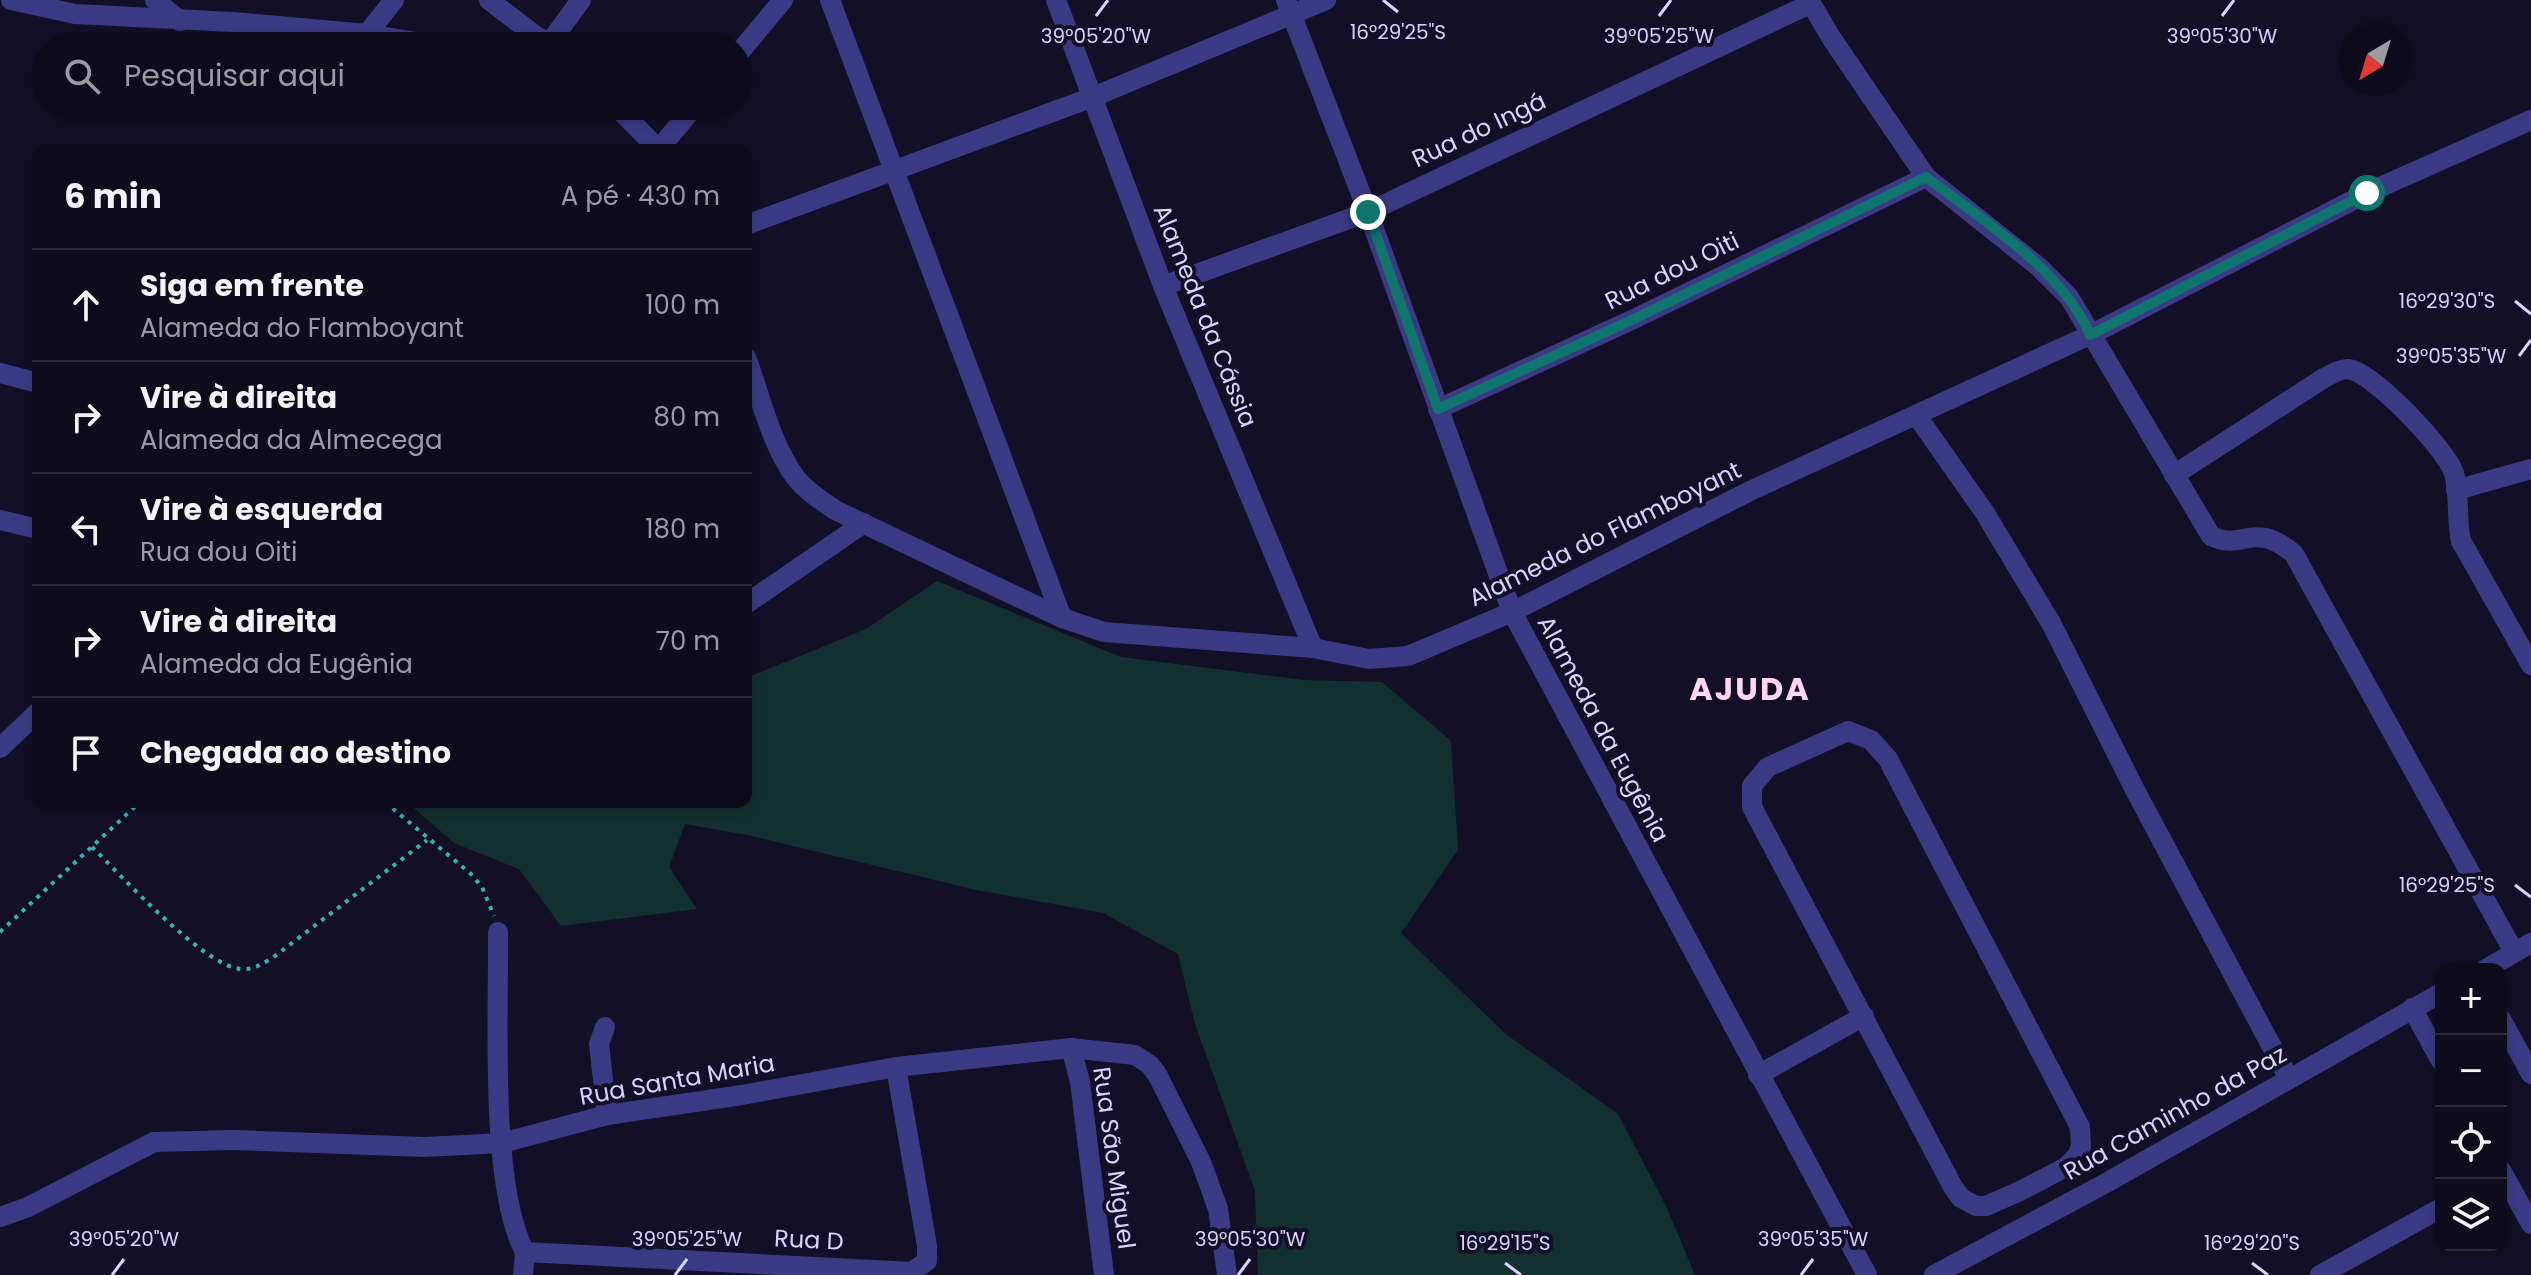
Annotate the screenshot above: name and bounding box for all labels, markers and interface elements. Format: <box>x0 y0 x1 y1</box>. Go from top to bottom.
text: 16°29'25"S <box>1350 18 1446 46</box>
text: 39°05'20"W <box>1041 22 1152 50</box>
text: 39°05'25"W <box>1604 22 1715 50</box>
text: 39°05'30"W <box>2167 22 2278 50</box>
north arrow <box>2339 24 2411 96</box>
search box <box>32 32 752 120</box>
icon: search <box>60 54 104 98</box>
text: Pesquisar aqui <box>124 54 345 97</box>
street label: Rua do Ingá <box>1406 84 1551 175</box>
text: 6 min <box>64 172 162 220</box>
route start <box>2349 175 2385 211</box>
text: A pé · 430 m <box>561 178 720 214</box>
route end <box>1350 194 1386 230</box>
street label: Alameda da Cássia <box>1146 199 1265 432</box>
street label: Rua dou Oiti <box>1599 224 1744 317</box>
text: Siga em frente <box>140 264 364 307</box>
icon: ahead <box>64 283 108 327</box>
text: 100 m <box>645 287 720 323</box>
text: 16°29'30"S <box>2399 287 2495 315</box>
text: Alameda do Flamboyant <box>140 310 464 346</box>
text: 39°05'35"W <box>2396 342 2507 370</box>
text: Vire à direita <box>140 376 337 419</box>
icon: right <box>64 395 108 439</box>
text: 80 m <box>654 399 720 435</box>
text: Alameda da Almecega <box>140 422 442 458</box>
street label: Alameda do Flamboyant <box>1463 453 1746 614</box>
text: Vire à esquerda <box>140 488 383 531</box>
icon: left <box>64 507 108 551</box>
text: 180 m <box>645 511 720 547</box>
text: Rua dou Oiti <box>140 534 297 570</box>
text: Vire à direita <box>140 600 337 643</box>
street label: Alameda da Eugênia <box>1530 610 1677 848</box>
icon: right <box>64 619 108 663</box>
text: 70 m <box>656 623 720 659</box>
text: Alameda da Eugênia <box>140 646 413 682</box>
district label: AJUDA <box>1689 666 1811 711</box>
icon: arrive <box>64 731 108 775</box>
text: Chegada ao destino <box>140 731 451 774</box>
text: 16°29'25"S <box>2399 871 2495 899</box>
map controls <box>2435 963 2507 1251</box>
button: + <box>2435 963 2507 1035</box>
button: − <box>2435 1035 2507 1107</box>
street label: Rua Caminho da Paz <box>2057 1037 2292 1188</box>
street label: Rua Santa Maria <box>577 1046 777 1113</box>
street label: Rua São Miguel <box>1085 1065 1144 1251</box>
button: locate <box>2435 1107 2507 1179</box>
button: layers <box>2435 1179 2507 1251</box>
street label: Rua D <box>773 1221 845 1258</box>
text: 39°05'20"W <box>69 1225 180 1253</box>
text: 39°05'25"W <box>632 1225 743 1253</box>
text: 39°05'30"W <box>1195 1225 1306 1253</box>
text: 39°05'35"W <box>1758 1225 1869 1253</box>
text: 16°29'15"S <box>1459 1229 1551 1257</box>
text: 16°29'20"S <box>2204 1229 2300 1257</box>

